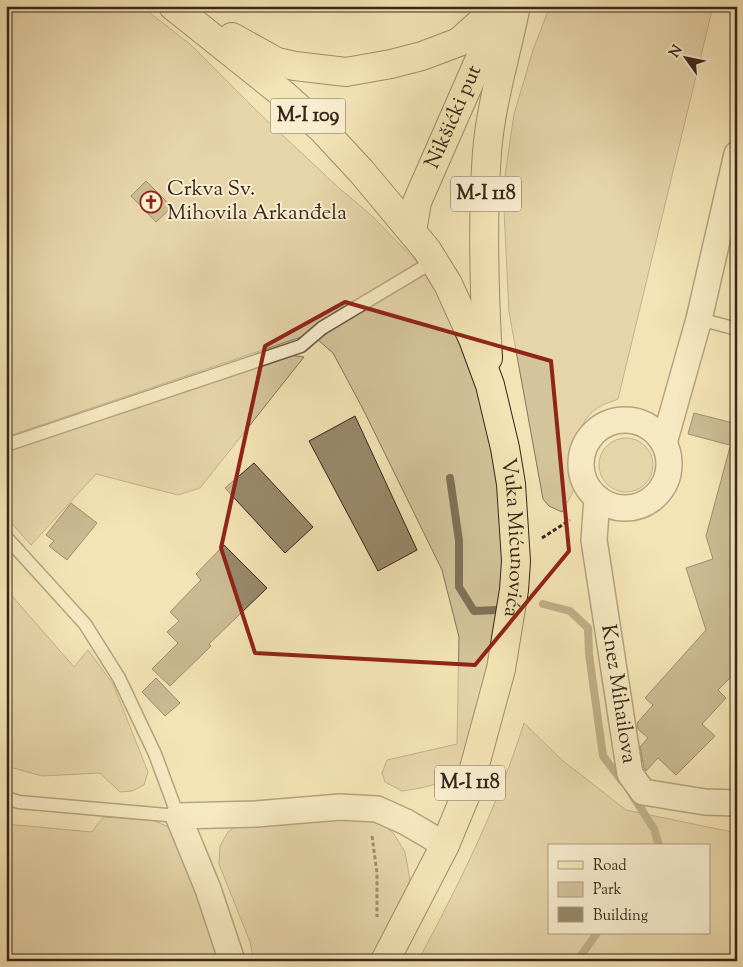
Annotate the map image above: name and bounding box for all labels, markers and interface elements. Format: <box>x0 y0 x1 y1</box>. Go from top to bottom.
north arrow <box>660 32 710 82</box>
text: N <box>665 42 688 62</box>
street label: Nikšićki put <box>418 61 490 174</box>
road number: M-I 109 <box>270 98 346 134</box>
place label: Crkva Sv. Mihovila Arkanđela <box>167 175 347 229</box>
road number: M-I 118 <box>451 176 521 212</box>
church icon: Crkva Sv. Mihovila Arkanđela <box>139 190 163 214</box>
street label: Vuka Mićunovića <box>492 456 531 620</box>
street label: Knez Mihailova <box>592 623 643 766</box>
road number: M-I 118 <box>435 766 505 800</box>
legend <box>548 844 710 934</box>
text: Road <box>593 856 627 877</box>
text: Park <box>593 880 622 901</box>
text: Building <box>593 906 648 927</box>

